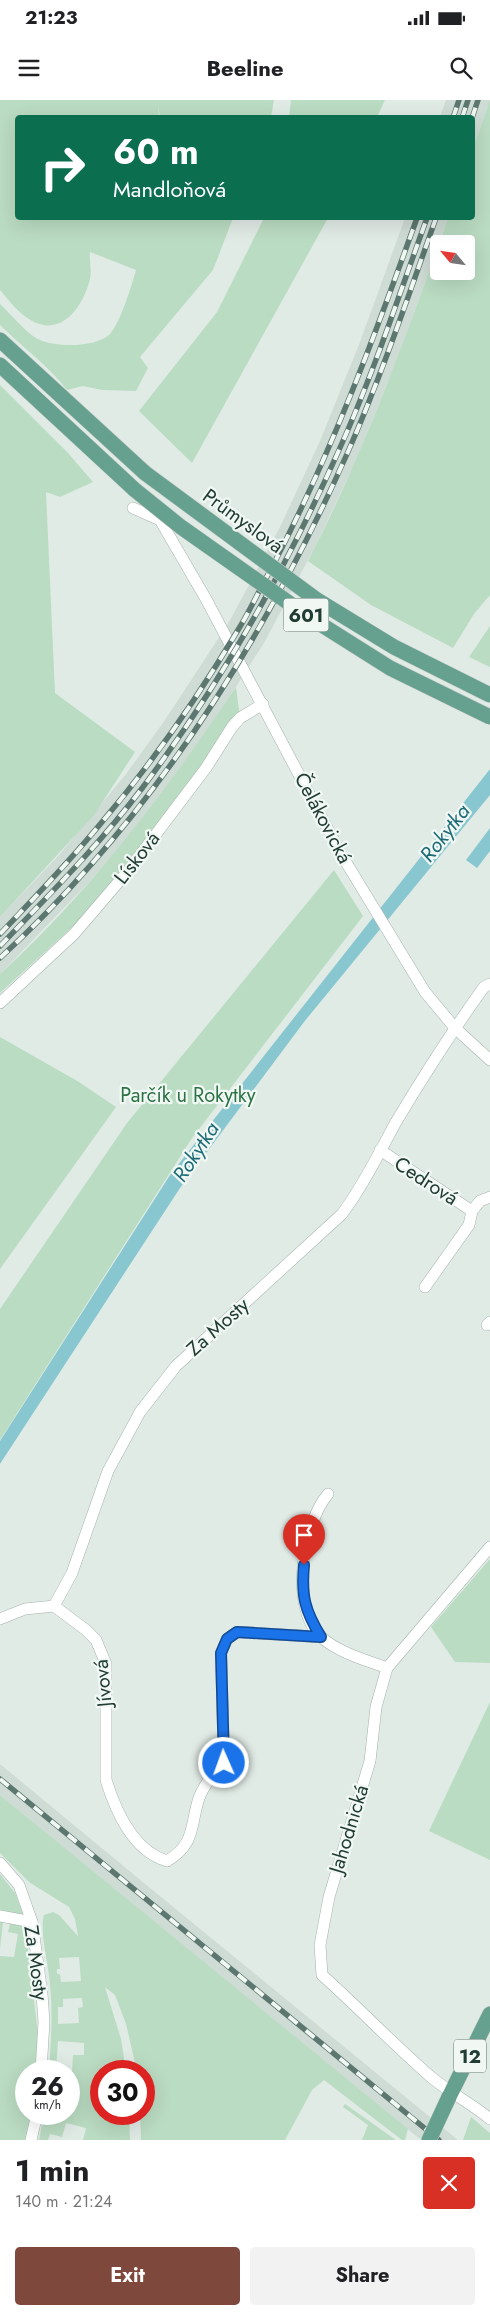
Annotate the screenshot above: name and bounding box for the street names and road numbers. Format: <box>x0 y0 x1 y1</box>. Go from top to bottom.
street label: Průmyslová <box>196 482 290 560</box>
road number: 601 <box>284 598 328 632</box>
street label: Čelákovická <box>287 767 359 869</box>
street label: Lísková <box>107 825 167 891</box>
street label: Cedrová <box>388 1149 464 1213</box>
street label: Za Mosty <box>180 1291 256 1363</box>
street label: Jívová <box>86 1658 120 1711</box>
street label: Jahodnická <box>321 1781 376 1880</box>
street label: Za Mosty <box>16 1924 56 2002</box>
road number: 12 <box>454 2040 486 2072</box>

